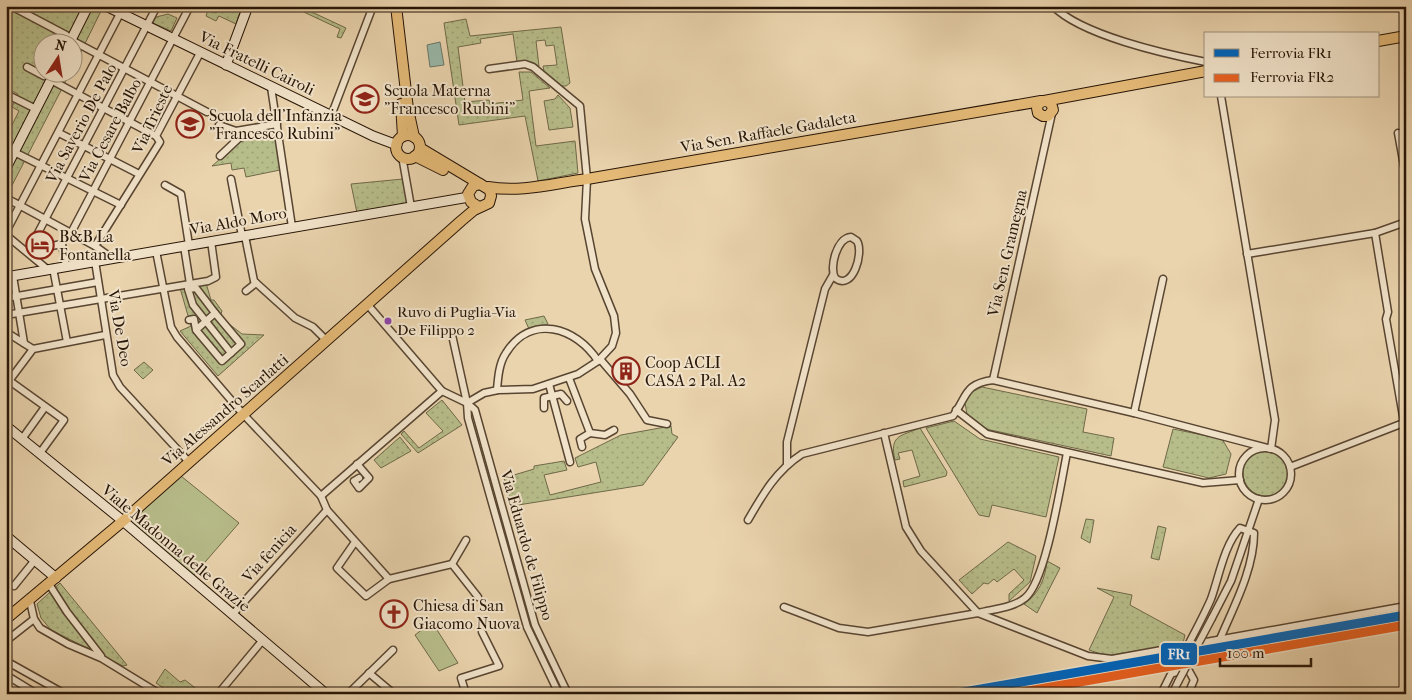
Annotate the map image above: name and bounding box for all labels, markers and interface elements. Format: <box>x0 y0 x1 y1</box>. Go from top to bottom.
street label: Via Fratelli Cairoli <box>195 26 318 99</box>
north arrow <box>32 32 82 82</box>
legend <box>1204 32 1380 98</box>
text: N <box>54 36 68 55</box>
text: Ferrovia FR1 <box>1250 44 1332 62</box>
street label: Via Saverio De Palo <box>41 60 121 187</box>
text: Ferrovia FR2 <box>1250 68 1334 86</box>
street label: Via Cesare Balbo <box>74 75 145 186</box>
street label: Via Trieste <box>127 81 176 158</box>
place label: Scuola Materna "Francesco Rubini" <box>384 81 515 118</box>
school or university icon: Scuola Materna "Francesco Rubini" <box>350 84 380 114</box>
place label: Scuola dell'Infanzia "Francesco Rubini" <box>209 106 343 143</box>
street label: Via Sen. Raffaele Gadaleta <box>678 107 858 157</box>
school or university icon: Scuola dell'Infanzia "Francesco Rubini" <box>175 109 205 139</box>
street label: Via Sen. Gramegna <box>983 187 1031 319</box>
street label: Via Aldo Moro <box>187 203 288 239</box>
place label: B&B La Fontanella <box>59 227 132 264</box>
hotel icon: B&B La Fontanella <box>25 230 55 260</box>
street label: Via De Deo <box>104 287 136 368</box>
place label: Ruvo di Puglia-Via De Filippo 2 <box>397 303 517 339</box>
marker: Ruvo di Puglia-Via De Filippo 2 <box>383 316 393 326</box>
street label: Via Alessandro Scarlatti <box>157 350 292 471</box>
place label: Coop ACLI CASA 2 Pal. A2 <box>645 353 746 390</box>
building icon: Coop ACLI CASA 2 Pal. A2 <box>611 356 641 386</box>
street label: Via Eduardo de Filippo <box>496 467 558 622</box>
street label: Viale Madonna delle Grazie <box>97 480 254 616</box>
street label: Via fenicia <box>237 519 301 587</box>
place label: Chiesa di San Giacomo Nuova <box>413 596 521 633</box>
church icon: Chiesa di San Giacomo Nuova <box>379 599 409 629</box>
scale bar <box>1220 635 1311 667</box>
line badge: FR1 <box>1160 642 1198 666</box>
text: 100 m <box>1227 644 1265 662</box>
text: FR1 <box>1167 646 1190 663</box>

